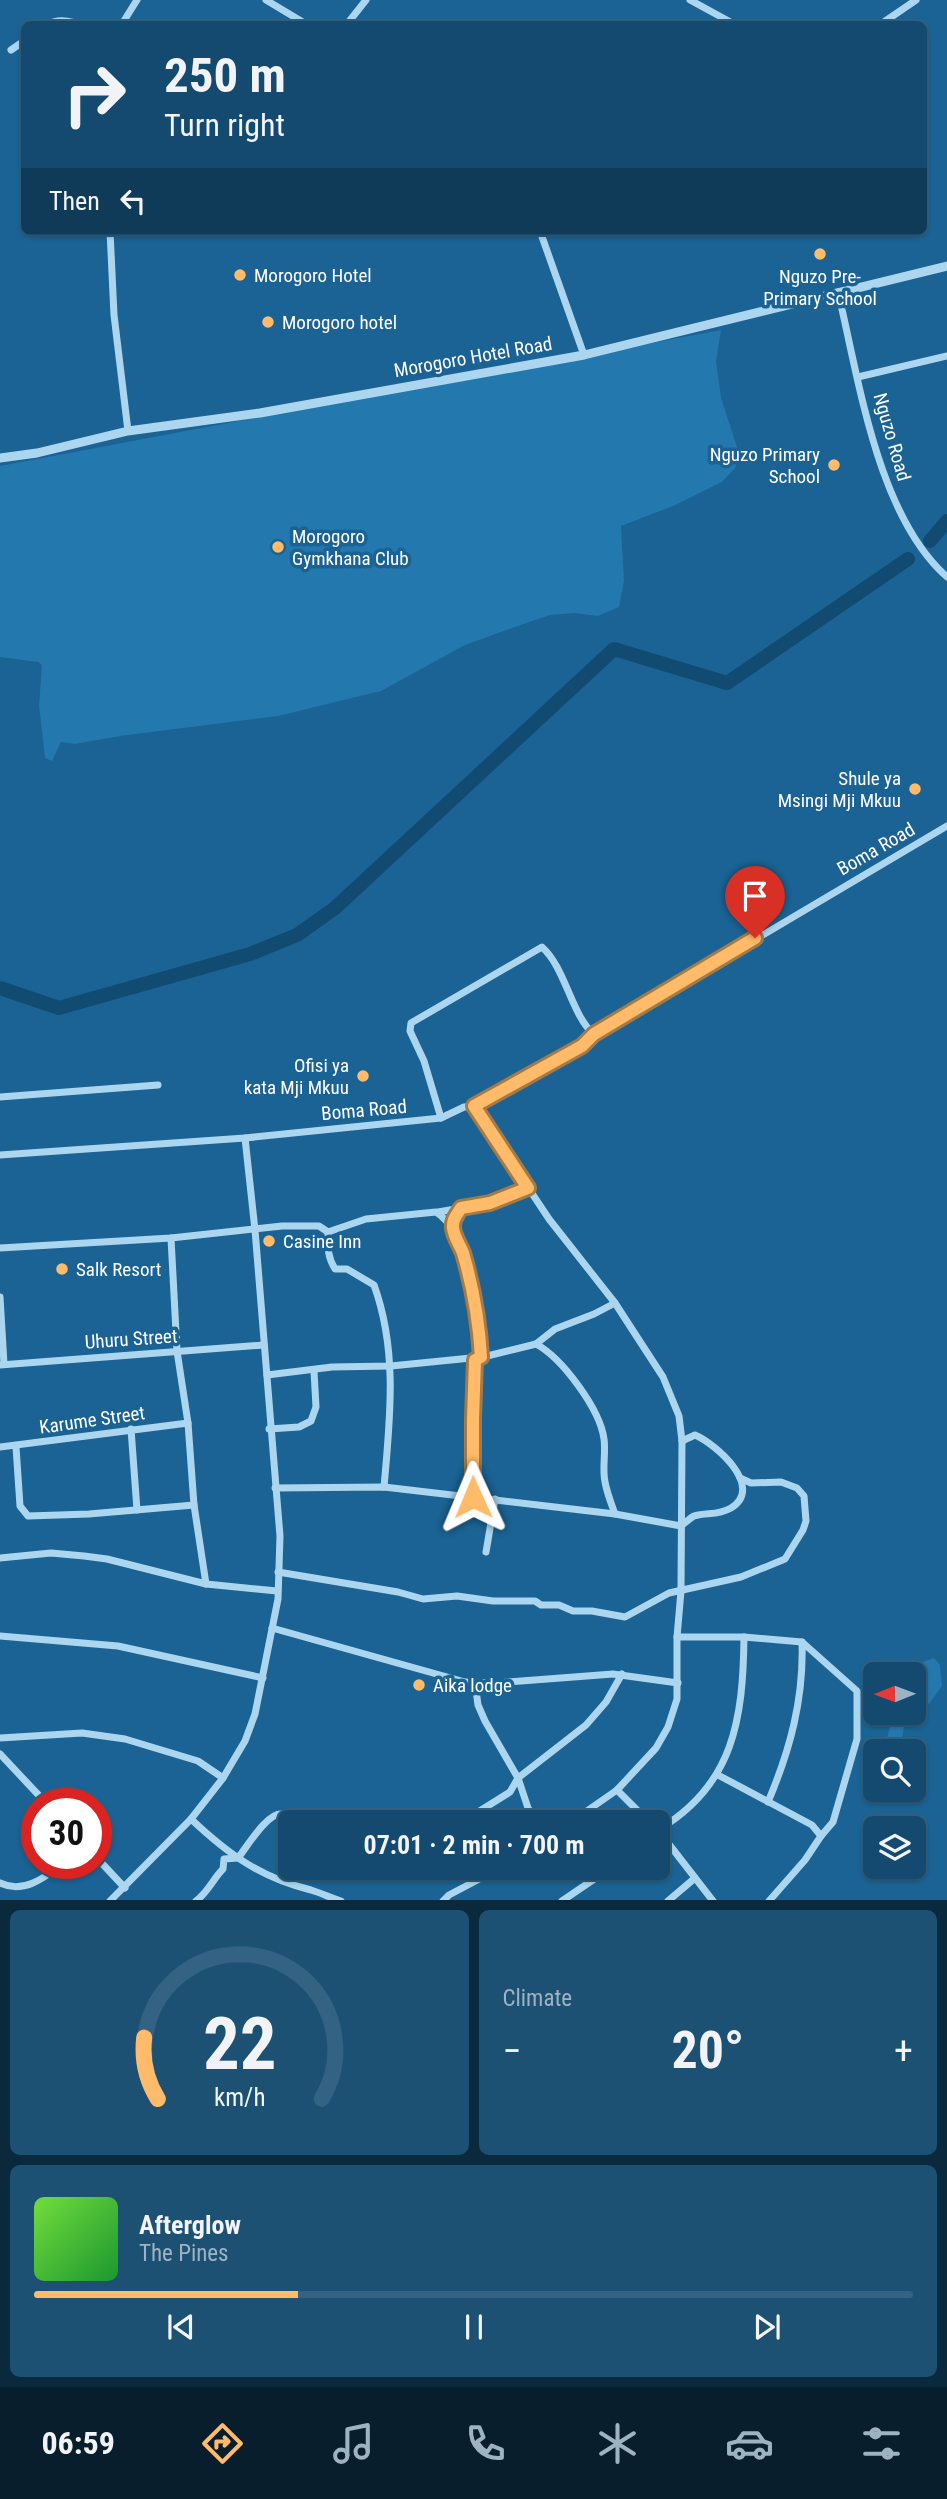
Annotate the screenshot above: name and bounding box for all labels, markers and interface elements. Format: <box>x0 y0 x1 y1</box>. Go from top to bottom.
text: 250 m <box>164 47 286 104</box>
icon: right <box>49 49 140 140</box>
text: Turn right <box>164 106 285 144</box>
icon: left <box>114 182 152 220</box>
text: Then <box>49 186 100 216</box>
marker: Nguzo Pre- Primary School <box>812 246 828 262</box>
place label: Morogoro Hotel <box>254 264 372 287</box>
place label: Nguzo Pre- Primary School <box>763 265 877 310</box>
marker: Morogoro Hotel <box>232 267 248 283</box>
place label: Morogoro hotel <box>282 311 397 334</box>
marker: Morogoro hotel <box>260 314 276 330</box>
street label: Morogoro Hotel Road <box>392 332 554 382</box>
street label: Nguzo Road <box>868 390 916 484</box>
place label: Nguzo Primary School <box>710 443 820 488</box>
marker: Nguzo Primary School <box>826 457 842 473</box>
place label: Morogoro Gymkhana Club <box>292 525 409 570</box>
marker: Morogoro Gymkhana Club <box>270 539 286 555</box>
place label: Shule ya Msingi Mji Mkuu <box>778 767 901 812</box>
marker: Shule ya Msingi Mji Mkuu <box>907 781 923 797</box>
street label: Boma Road <box>833 818 919 880</box>
pin <box>725 866 785 938</box>
icon: arrive <box>736 877 774 915</box>
place label: Ofisi ya kata Mji Mkuu <box>244 1054 349 1099</box>
marker: Ofisi ya kata Mji Mkuu <box>355 1068 371 1084</box>
street label: Boma Road <box>320 1095 408 1125</box>
place label: Casine Inn <box>283 1230 362 1253</box>
marker: Casine Inn <box>261 1233 277 1249</box>
place label: Salk Resort <box>76 1258 161 1281</box>
marker: Salk Resort <box>54 1261 70 1277</box>
street label: Uhuru Street <box>84 1324 178 1354</box>
street label: Karume Street <box>38 1401 146 1439</box>
position arrow <box>436 1460 510 1534</box>
north arrow <box>863 1662 926 1726</box>
map controls <box>863 1662 926 1879</box>
place label: Aika lodge <box>433 1674 512 1697</box>
marker: Aika lodge <box>411 1677 427 1693</box>
button: search <box>863 1739 926 1802</box>
speed limit sign: 30 <box>21 1788 112 1879</box>
button: layers <box>863 1816 926 1879</box>
text: 07:01 · 2 min · 700 m <box>364 1830 584 1860</box>
text: Climate <box>503 1985 572 2012</box>
text: 22 <box>202 2001 276 2087</box>
text: 20° <box>671 2020 744 2081</box>
text: − <box>503 2029 522 2073</box>
text: + <box>894 2029 913 2073</box>
text: km/h <box>214 2082 265 2111</box>
text: Afterglow <box>139 2210 241 2240</box>
text: The Pines <box>139 2240 229 2267</box>
icon: previous <box>162 2308 200 2346</box>
icon: pause <box>455 2308 493 2346</box>
icon: next <box>748 2308 786 2346</box>
icon: directions <box>198 2419 247 2468</box>
icon: music <box>329 2419 378 2468</box>
icon: phone <box>461 2419 510 2468</box>
icon: climate <box>593 2419 642 2468</box>
icon: car <box>725 2419 774 2468</box>
icon: filters <box>857 2419 906 2468</box>
text: 06:59 <box>41 2424 115 2462</box>

